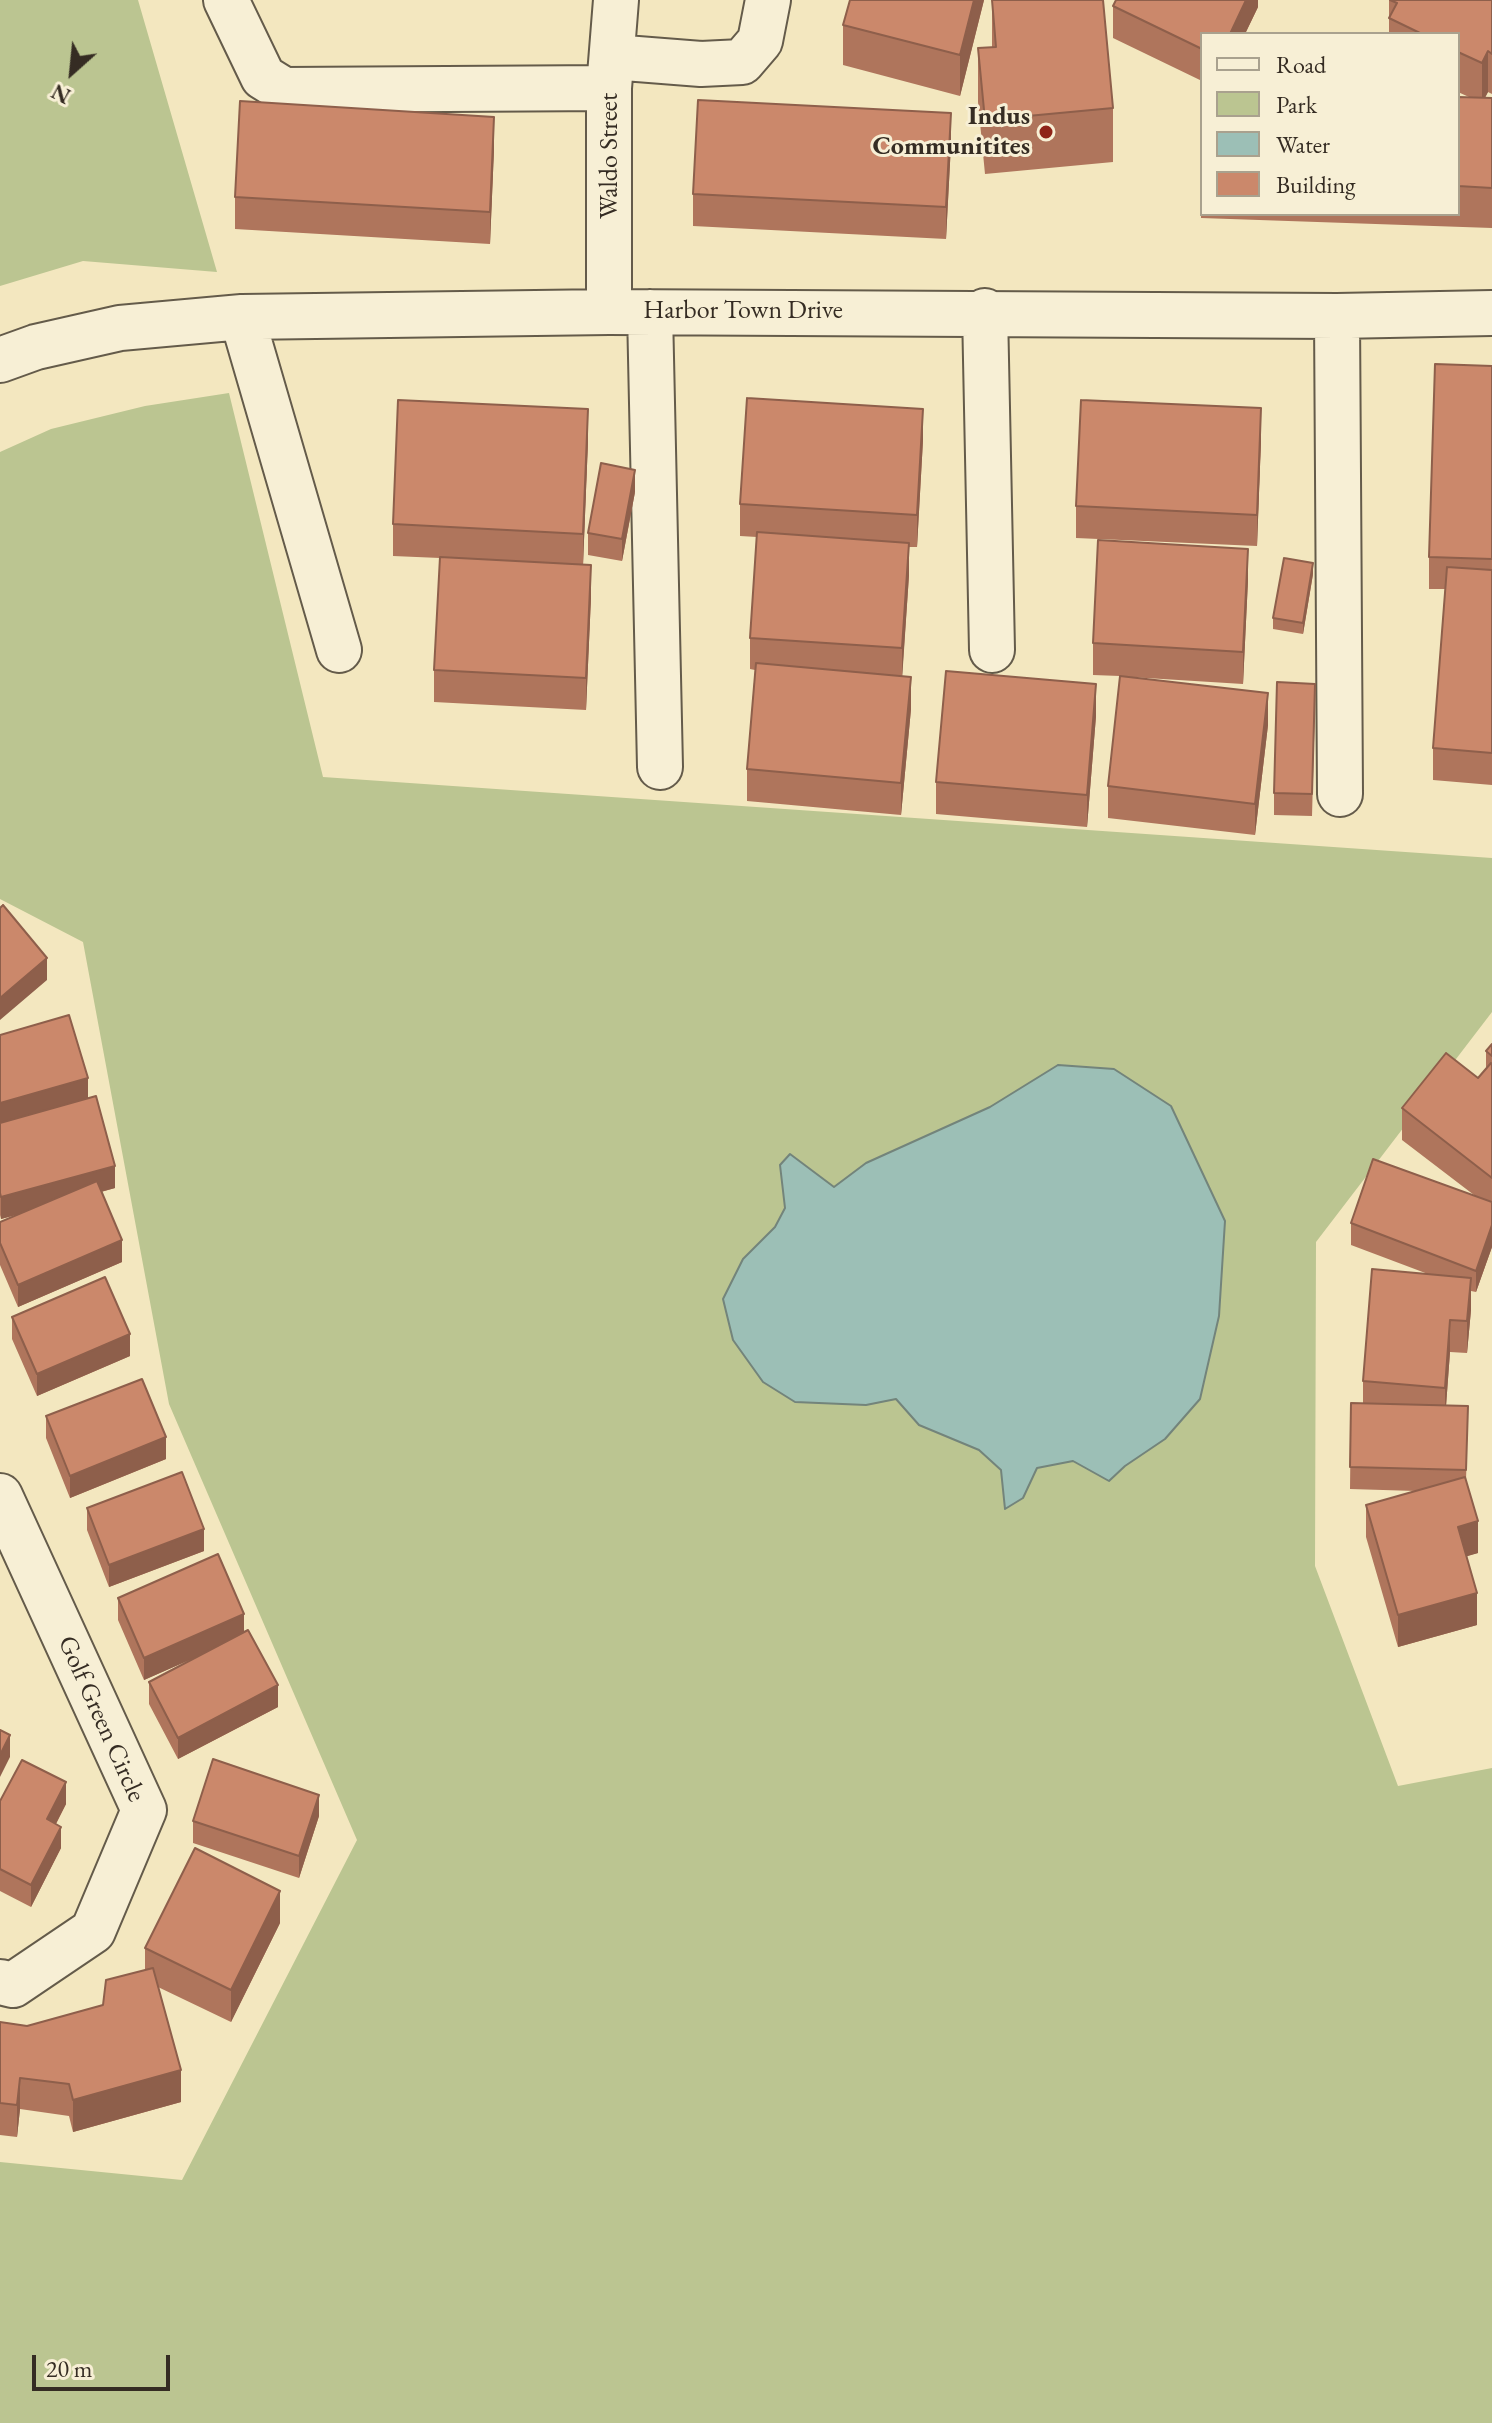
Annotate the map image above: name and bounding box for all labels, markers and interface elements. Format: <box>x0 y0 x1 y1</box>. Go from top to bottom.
north arrow <box>32 32 112 112</box>
legend <box>1200 32 1460 216</box>
text: Road <box>1276 49 1326 80</box>
text: N <box>46 77 75 111</box>
text: Park <box>1276 89 1317 120</box>
street label: Waldo Street <box>594 93 626 219</box>
place label: Indus Communitites <box>872 101 1030 162</box>
marker: Indus Communitites <box>1037 123 1055 141</box>
text: Water <box>1276 129 1330 160</box>
text: Building <box>1276 169 1356 200</box>
street label: Harbor Town Drive <box>643 295 843 327</box>
street label: Golf Green Circle <box>51 1631 151 1807</box>
scale bar <box>36 2339 174 2389</box>
text: 20 m <box>46 2353 93 2384</box>

